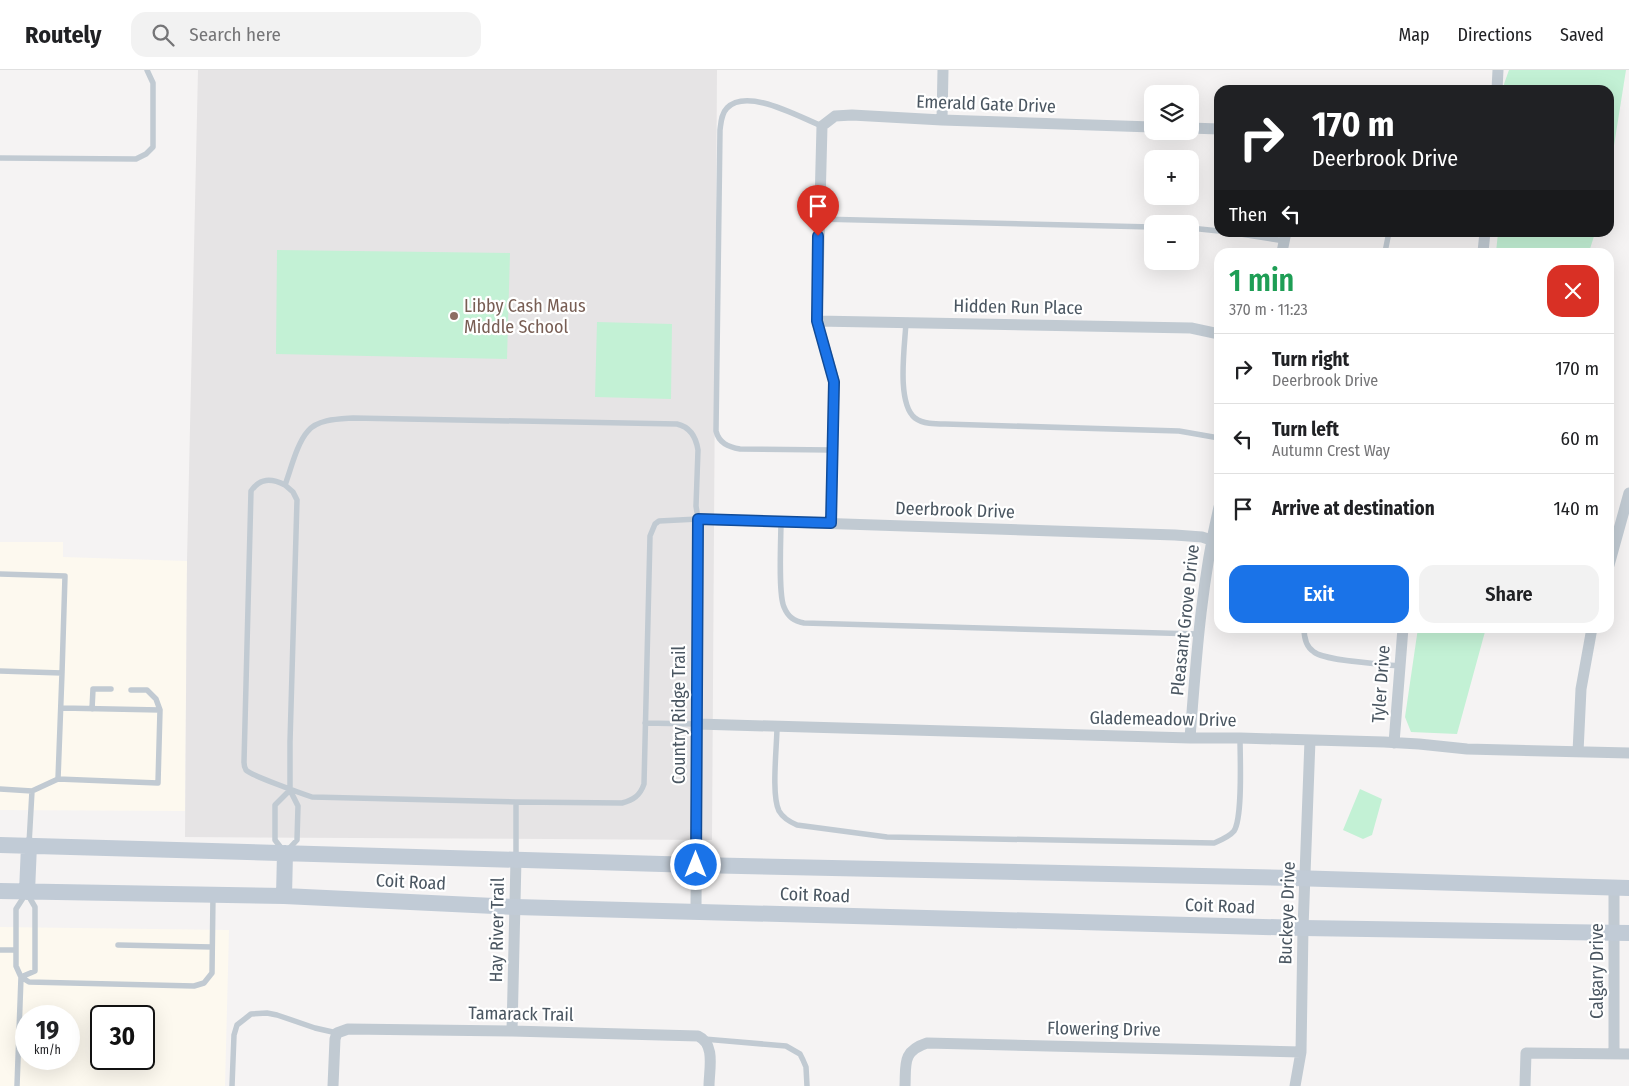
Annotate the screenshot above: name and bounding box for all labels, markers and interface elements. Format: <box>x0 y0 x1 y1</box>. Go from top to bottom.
search box <box>131 12 481 57</box>
text: Routely <box>25 21 101 49</box>
icon: search <box>149 21 177 49</box>
text: Search here <box>189 23 281 46</box>
text: Map <box>1398 24 1430 46</box>
text: Directions <box>1458 24 1532 46</box>
text: Saved <box>1560 24 1604 46</box>
map controls <box>1144 85 1199 270</box>
button: layers <box>1144 85 1199 140</box>
street label: Emerald Gate Drive <box>916 91 1056 117</box>
text: 170 m <box>1312 103 1395 145</box>
icon: right <box>1229 105 1294 170</box>
text: Deerbrook Drive <box>1312 145 1458 172</box>
button: + <box>1144 150 1199 205</box>
pin <box>797 185 839 236</box>
icon: arrive <box>804 192 832 220</box>
icon: left <box>1277 200 1305 228</box>
text: Then <box>1229 203 1267 226</box>
button: − <box>1144 215 1199 270</box>
text: 1 min <box>1229 263 1294 299</box>
button: close <box>1547 265 1599 317</box>
place label: Libby Cash Maus Middle School <box>464 295 586 338</box>
street label: Hidden Run Place <box>953 295 1083 319</box>
text: 370 m · 11:23 <box>1229 300 1308 319</box>
marker: Libby Cash Maus Middle School <box>448 310 460 322</box>
text: Turn right <box>1272 348 1349 371</box>
icon: right <box>1229 355 1257 383</box>
text: 170 m <box>1555 357 1599 380</box>
text: Deerbrook Drive <box>1272 371 1378 390</box>
text: Turn left <box>1272 418 1339 441</box>
icon: left <box>1229 425 1257 453</box>
text: 60 m <box>1561 427 1599 450</box>
text: Autumn Crest Way <box>1272 441 1390 460</box>
icon: arrive <box>1229 495 1257 523</box>
street label: Deerbrook Drive <box>895 497 1015 523</box>
text: Arrive at destination <box>1272 497 1435 520</box>
text: 140 m <box>1553 497 1599 520</box>
street label: Pleasant Grove Drive <box>1166 543 1204 697</box>
button: Exit <box>1229 565 1409 623</box>
button: Share <box>1419 565 1599 623</box>
street label: Tyler Drive <box>1367 644 1395 724</box>
street label: Country Ridge Trail <box>668 646 690 784</box>
street label: Glademeadow Drive <box>1089 707 1237 731</box>
position arrow <box>669 838 721 890</box>
street label: Buckeye Drive <box>1274 861 1300 965</box>
street label: Coit Road <box>375 869 447 895</box>
street label: Hay River Trail <box>485 877 509 983</box>
street label: Coit Road <box>780 883 850 907</box>
street label: Coit Road <box>1185 894 1255 918</box>
street label: Calgary Drive <box>1586 923 1608 1019</box>
street label: Tamarack Trail <box>468 1002 574 1026</box>
speed limit sign: 30 <box>90 1005 155 1070</box>
text: 19 <box>36 1016 59 1046</box>
street label: Flowering Drive <box>1047 1017 1161 1041</box>
text: km/h <box>34 1043 61 1057</box>

